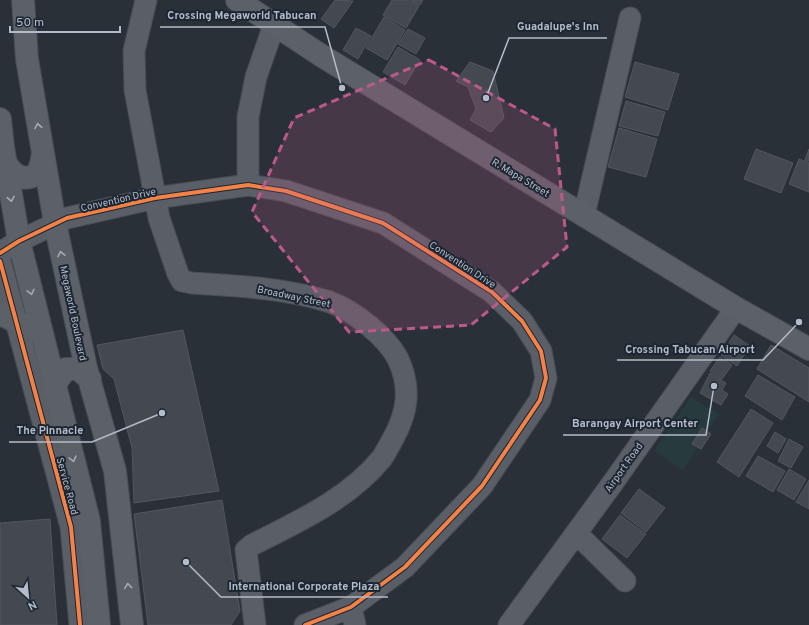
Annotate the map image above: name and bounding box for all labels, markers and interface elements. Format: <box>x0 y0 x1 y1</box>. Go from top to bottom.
callout: Crossing Megaworld Tabucan <box>160 4 325 27</box>
scale bar <box>10 8 120 34</box>
text: Crossing Megaworld Tabucan <box>167 9 317 23</box>
text: 50 m <box>16 15 44 31</box>
callout: Guadalupe's Inn <box>509 15 607 38</box>
text: Guadalupe's Inn <box>517 20 599 34</box>
one-way arrow <box>34 122 43 129</box>
street label: R. Mapa Street <box>489 156 552 201</box>
street label: Convention Drive <box>79 185 157 215</box>
one-way arrow <box>6 196 15 202</box>
street label: Convention Drive <box>426 239 498 292</box>
one-way arrow <box>58 250 66 257</box>
street label: Megaworld Boulevard <box>56 265 89 362</box>
street label: Broadway Street <box>256 283 332 312</box>
one-way arrow <box>27 289 35 295</box>
callout: Crossing Tabucan Airport <box>617 337 763 360</box>
text: Crossing Tabucan Airport <box>625 343 755 357</box>
callout: Barangay Airport Center <box>563 412 706 435</box>
text: Barangay Airport Center <box>572 417 699 431</box>
callout: The Pinnacle <box>9 419 92 442</box>
text: The Pinnacle <box>17 424 83 438</box>
street label: Airport Road <box>602 440 646 495</box>
street label: Service Road <box>53 456 80 517</box>
one-way arrow <box>68 456 76 462</box>
callout: International Corporate Plaza <box>221 574 388 597</box>
north arrow <box>8 577 48 617</box>
text: International Corporate Plaza <box>229 580 380 594</box>
one-way arrow <box>123 583 132 589</box>
text: N <box>25 597 39 613</box>

